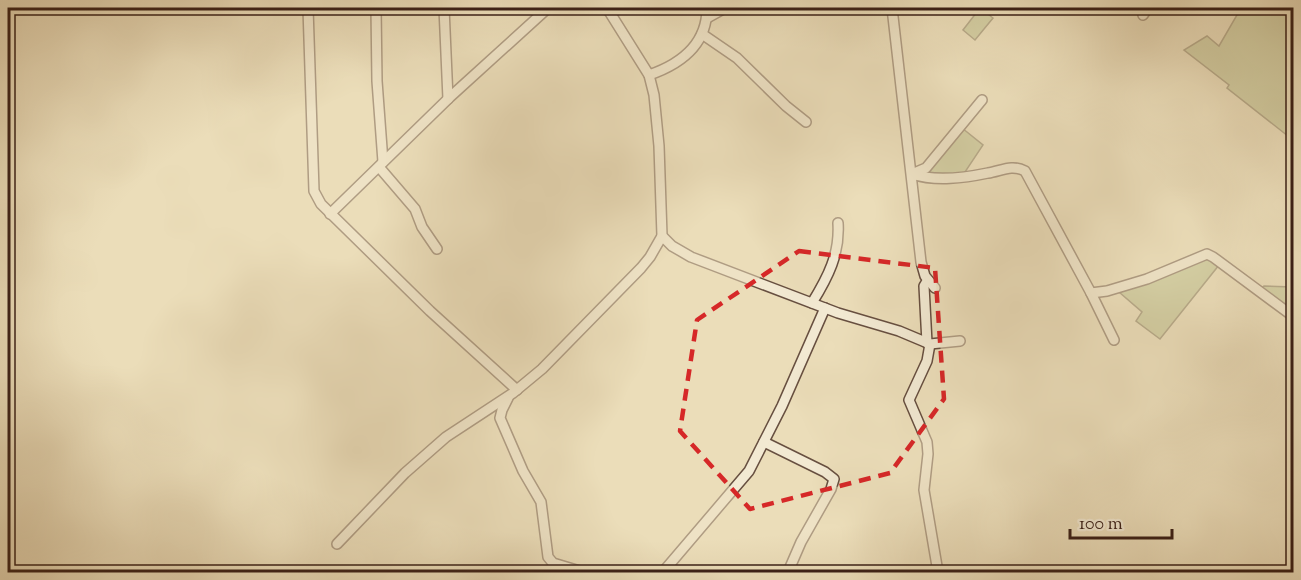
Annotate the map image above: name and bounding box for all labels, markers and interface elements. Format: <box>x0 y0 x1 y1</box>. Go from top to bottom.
scale bar <box>1070 502 1172 540</box>
text: 100 m <box>1079 512 1123 538</box>

